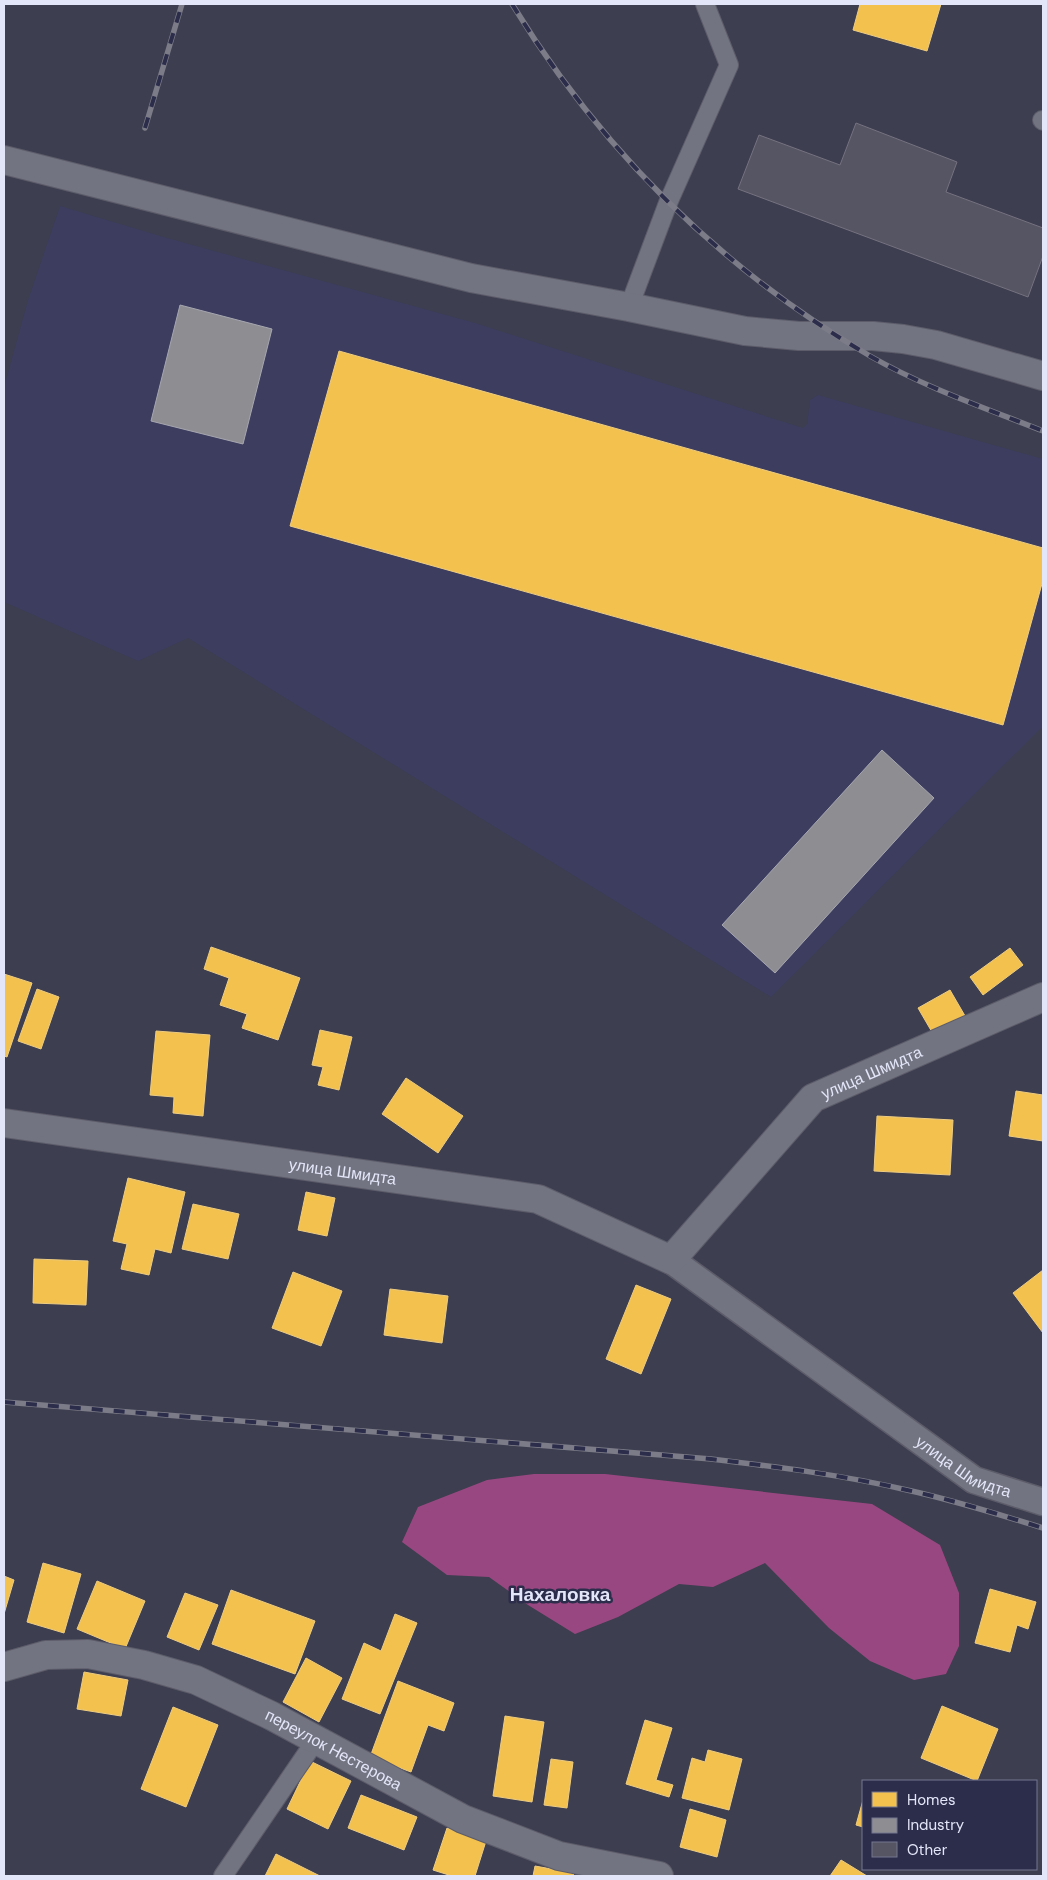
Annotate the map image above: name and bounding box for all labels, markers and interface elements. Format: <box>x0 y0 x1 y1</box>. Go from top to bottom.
street label: улица Шмидта <box>818 1041 925 1104</box>
street label: улица Шмидта <box>288 1153 398 1189</box>
street label: улица Шмидта <box>912 1431 1014 1502</box>
district label: Нахаловка <box>510 1582 611 1607</box>
street label: переулок Нестерова <box>262 1704 406 1795</box>
legend <box>862 1780 1037 1870</box>
text: Homes <box>907 1790 956 1810</box>
text: Industry <box>907 1815 965 1835</box>
text: Other <box>907 1840 948 1860</box>

